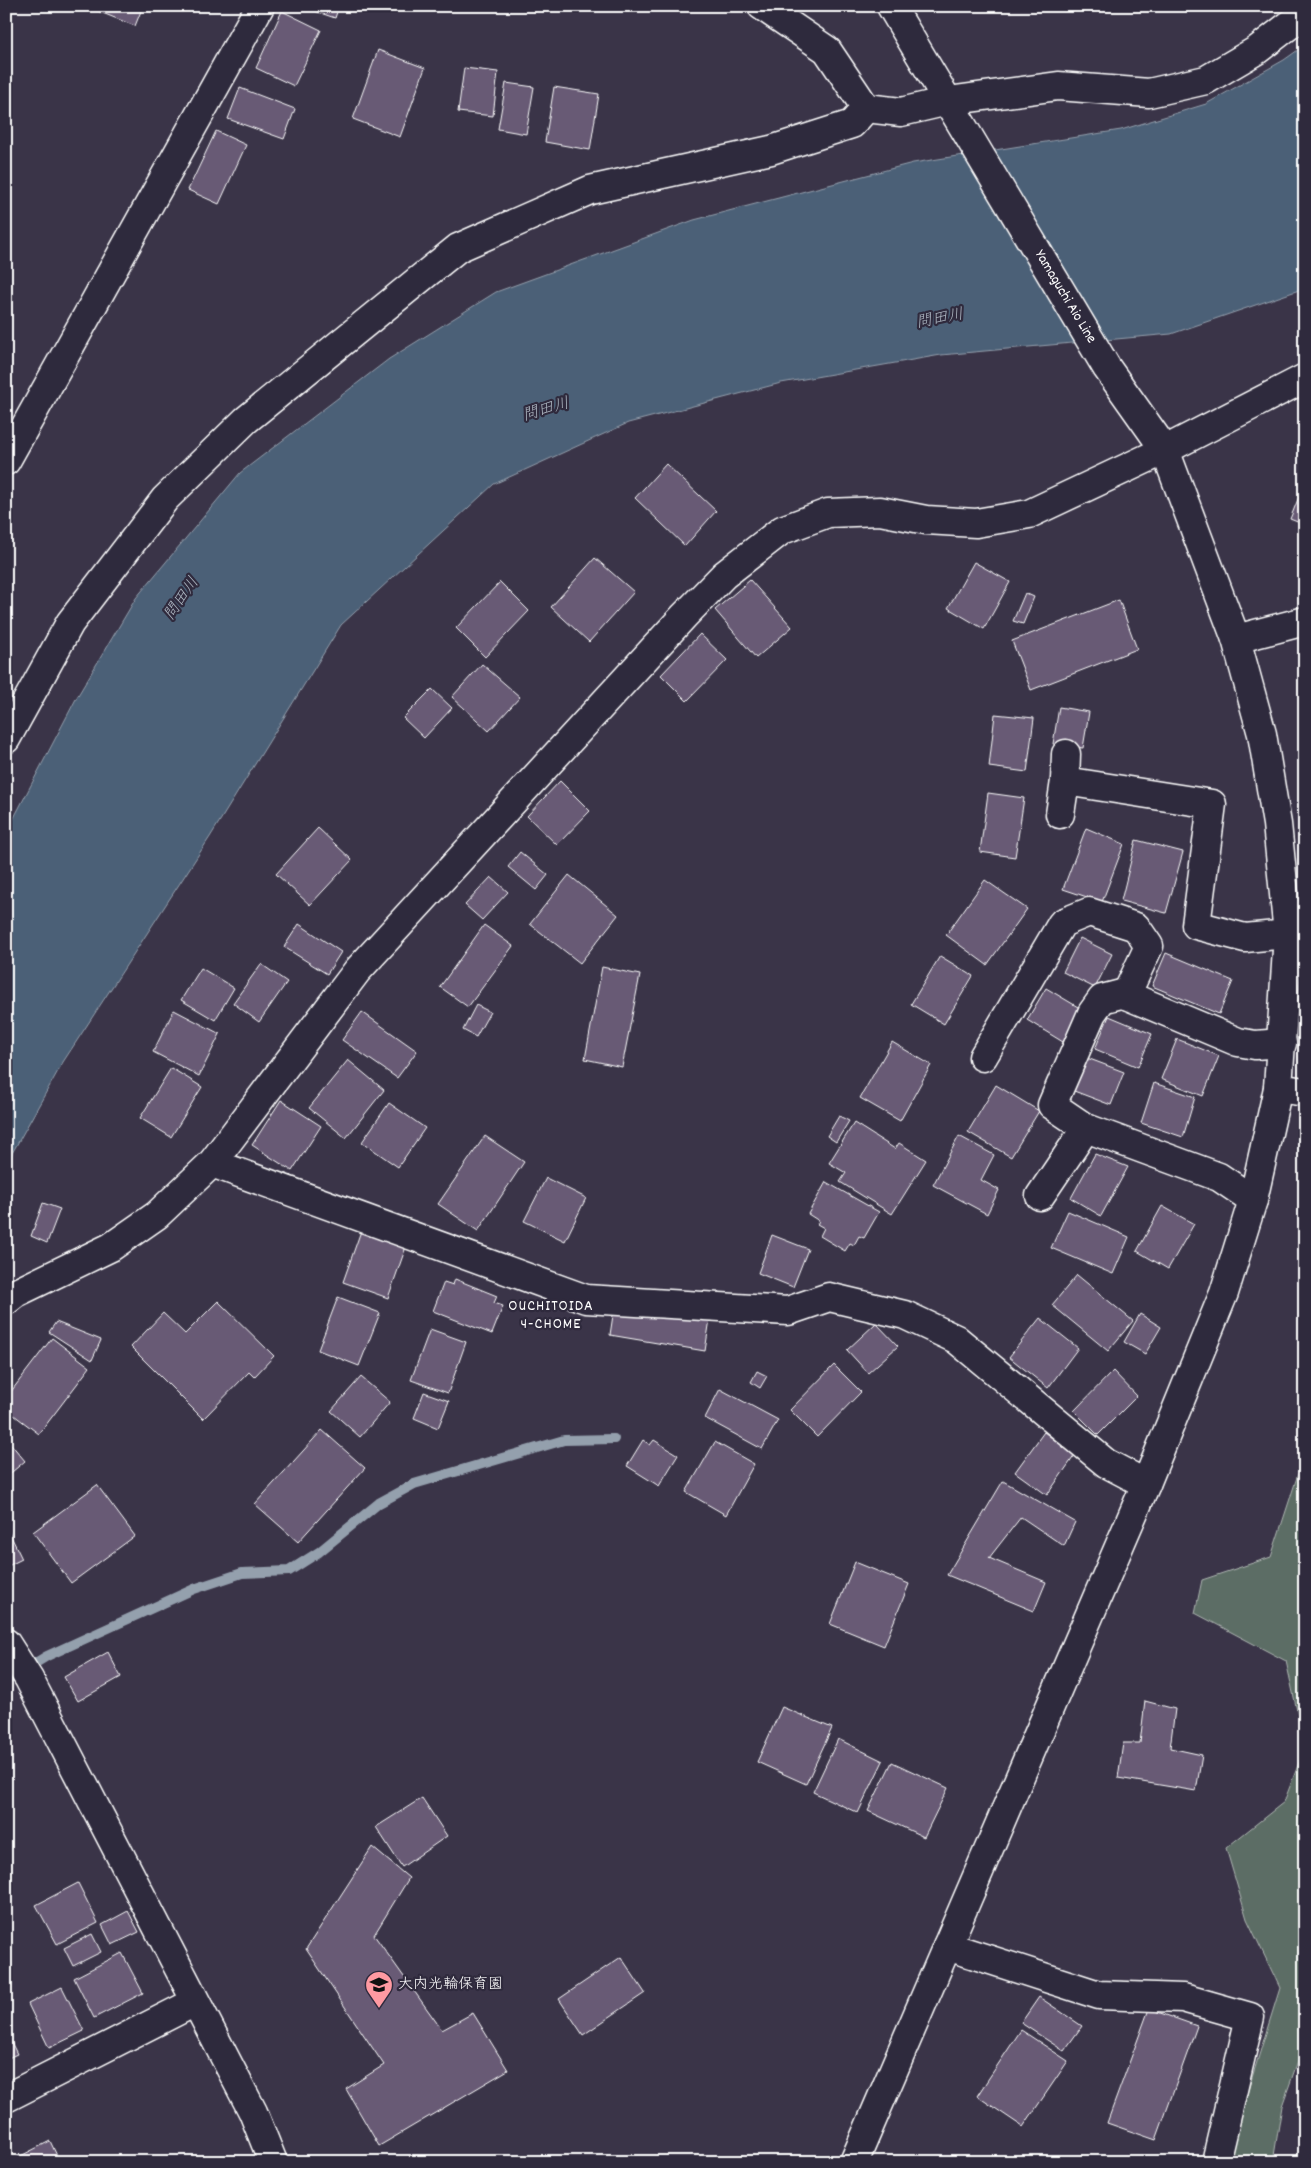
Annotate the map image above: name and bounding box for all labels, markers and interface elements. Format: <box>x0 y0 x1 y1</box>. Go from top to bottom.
street label: Yamaguchi Aio Line <box>1028 246 1102 348</box>
water label: 問田川 <box>914 303 966 335</box>
water label: 問田川 <box>520 392 572 428</box>
water label: 問田川 <box>159 573 205 625</box>
district label: OUCHITOIDA 4-CHOME <box>508 1295 594 1336</box>
school or university icon: 大内光輪保育園 <box>364 1970 394 2009</box>
place label: 大内光輪保育園 <box>398 1974 503 1996</box>

